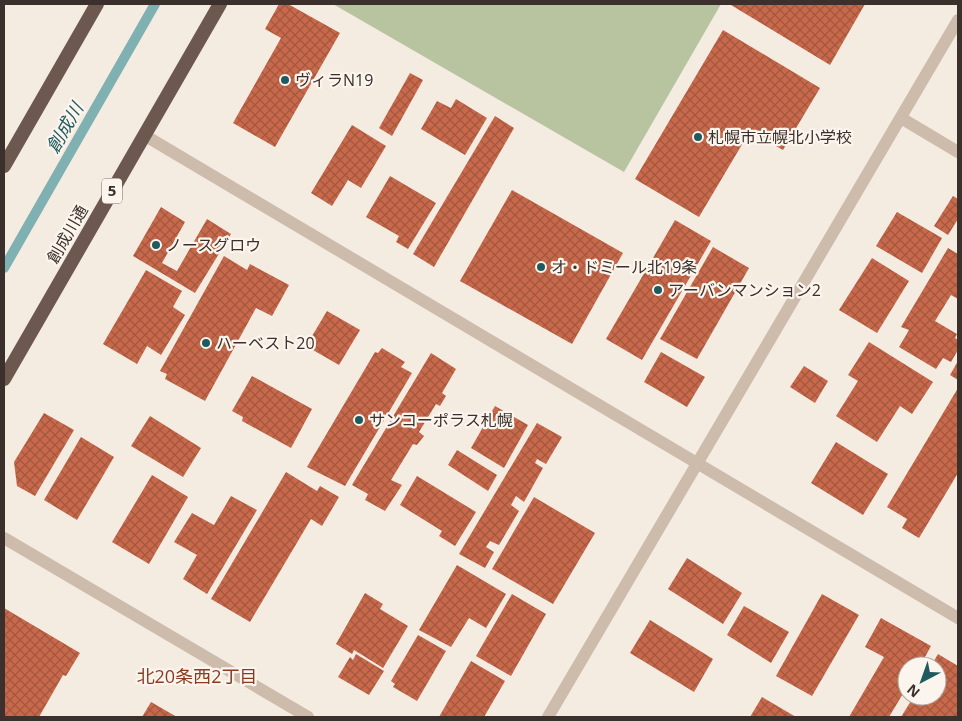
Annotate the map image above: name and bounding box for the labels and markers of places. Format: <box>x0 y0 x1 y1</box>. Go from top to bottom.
place label: ヴィラN19 <box>295 69 373 91</box>
marker: ヴィラN19 <box>279 74 291 86</box>
place label: 札幌市立幌北小学校 <box>708 126 852 148</box>
marker: 札幌市立幌北小学校 <box>692 131 704 143</box>
place label: ノースグロウ <box>166 234 261 256</box>
marker: ノースグロウ <box>150 239 162 251</box>
place label: オ・ドミール北19条 <box>551 256 697 278</box>
marker: オ・ドミール北19条 <box>535 261 547 273</box>
place label: アーバンマンション2 <box>668 279 821 301</box>
marker: アーバンマンション2 <box>652 284 664 296</box>
place label: ハーベスト20 <box>216 332 315 354</box>
marker: ハーベスト20 <box>200 337 212 349</box>
place label: サンコーポラス札幌 <box>369 409 513 431</box>
marker: サンコーポラス札幌 <box>353 414 365 426</box>

